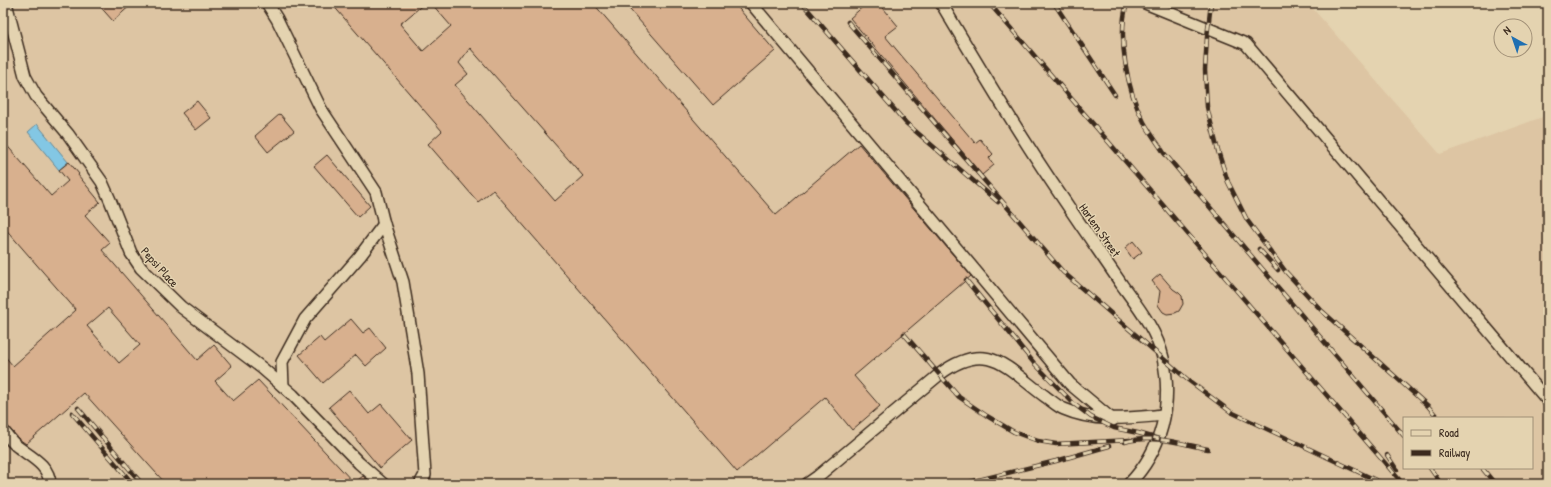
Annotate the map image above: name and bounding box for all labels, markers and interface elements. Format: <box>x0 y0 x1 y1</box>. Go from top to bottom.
north arrow <box>1493 18 1533 58</box>
text: N <box>1500 23 1513 38</box>
street label: Harlem Street <box>1075 200 1125 261</box>
street label: Pepsi Place <box>137 243 183 291</box>
legend <box>1403 417 1533 469</box>
text: Road <box>1439 424 1459 441</box>
text: Railway <box>1439 444 1470 461</box>

